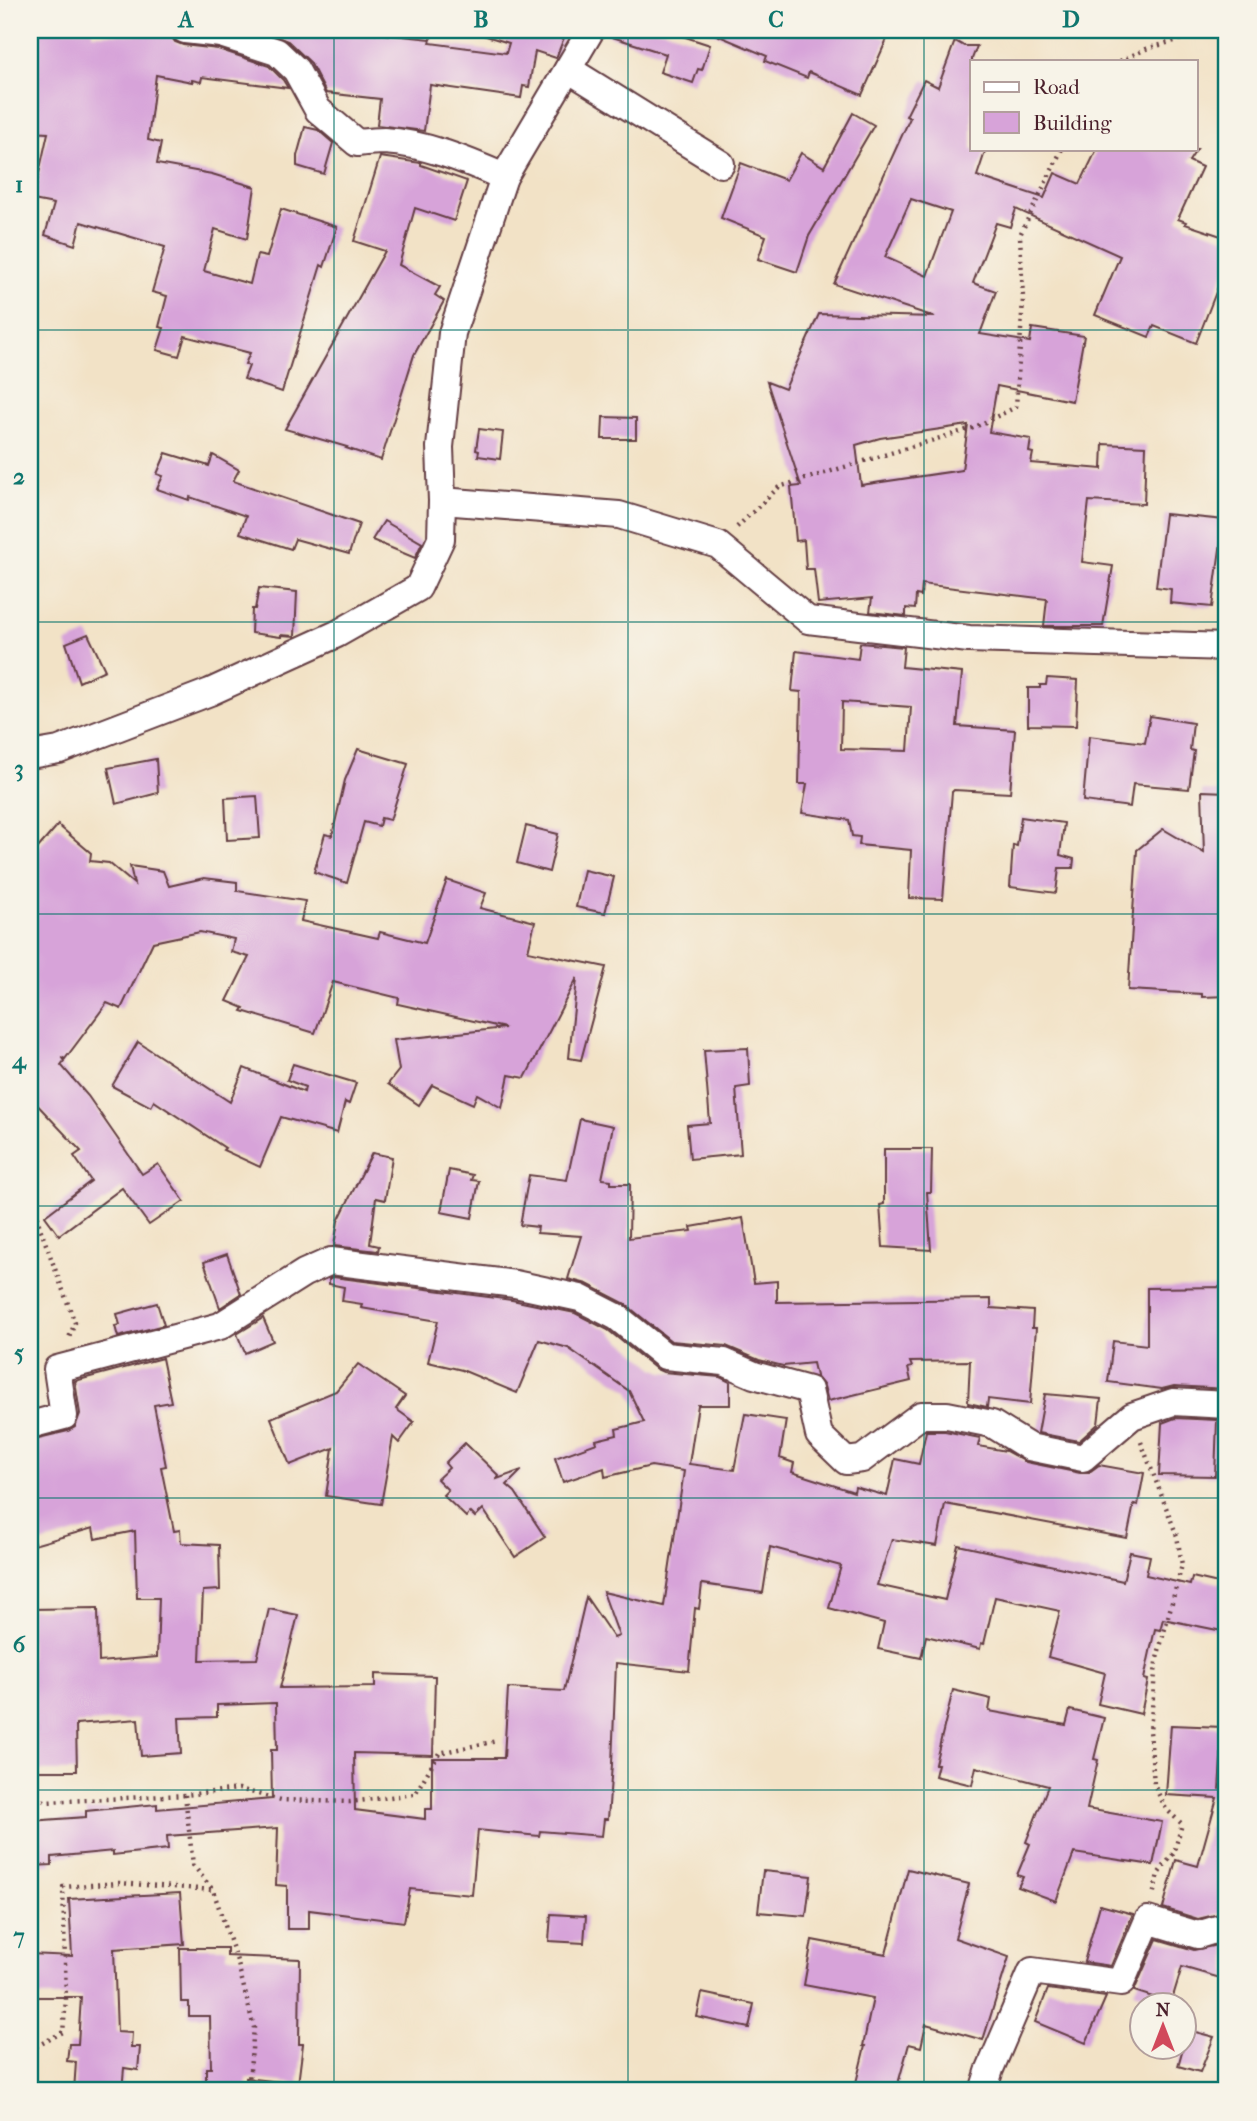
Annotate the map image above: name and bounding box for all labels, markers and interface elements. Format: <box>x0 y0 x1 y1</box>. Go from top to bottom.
text: A <box>177 6 195 33</box>
text: B <box>474 6 489 33</box>
text: C <box>768 6 784 33</box>
text: D <box>1062 6 1080 33</box>
legend <box>970 60 1198 150</box>
text: Road <box>1033 75 1080 99</box>
text: Building <box>1033 111 1112 135</box>
text: 1 <box>15 171 23 198</box>
text: 2 <box>13 463 25 490</box>
text: 3 <box>14 755 24 782</box>
text: 4 <box>11 1047 27 1074</box>
text: 5 <box>14 1339 24 1366</box>
text: 6 <box>13 1631 26 1658</box>
text: 7 <box>12 1923 25 1950</box>
north arrow <box>1128 1992 1198 2062</box>
text: N <box>1156 1999 1171 2021</box>

